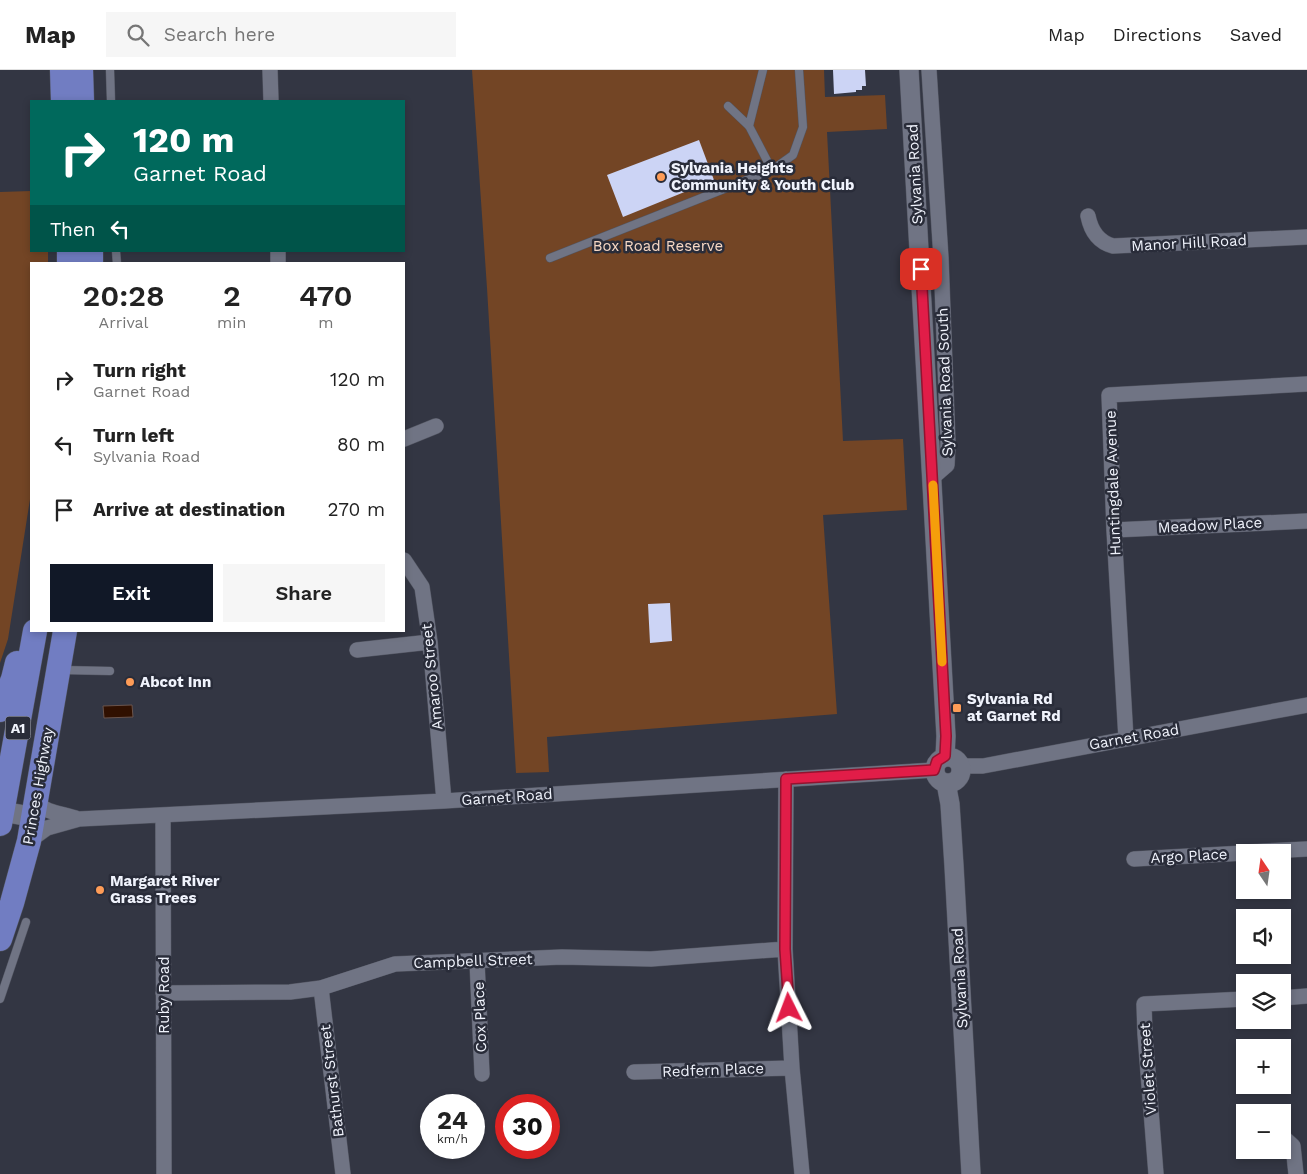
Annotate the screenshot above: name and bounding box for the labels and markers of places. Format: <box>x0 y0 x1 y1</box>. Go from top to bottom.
place label: Sylvania Heights Community & Youth Club <box>671 159 855 194</box>
marker: Sylvania Heights Community & Youth Club <box>655 171 667 183</box>
pin <box>900 248 942 290</box>
place label: Abcot Inn <box>140 673 211 691</box>
marker: Abcot Inn <box>124 676 136 688</box>
place label: Sylvania Rd at Garnet Rd <box>967 690 1061 725</box>
marker: Sylvania Rd at Garnet Rd <box>951 702 963 714</box>
place label: Margaret River Grass Trees <box>110 872 220 907</box>
marker: Margaret River Grass Trees <box>94 884 106 896</box>

